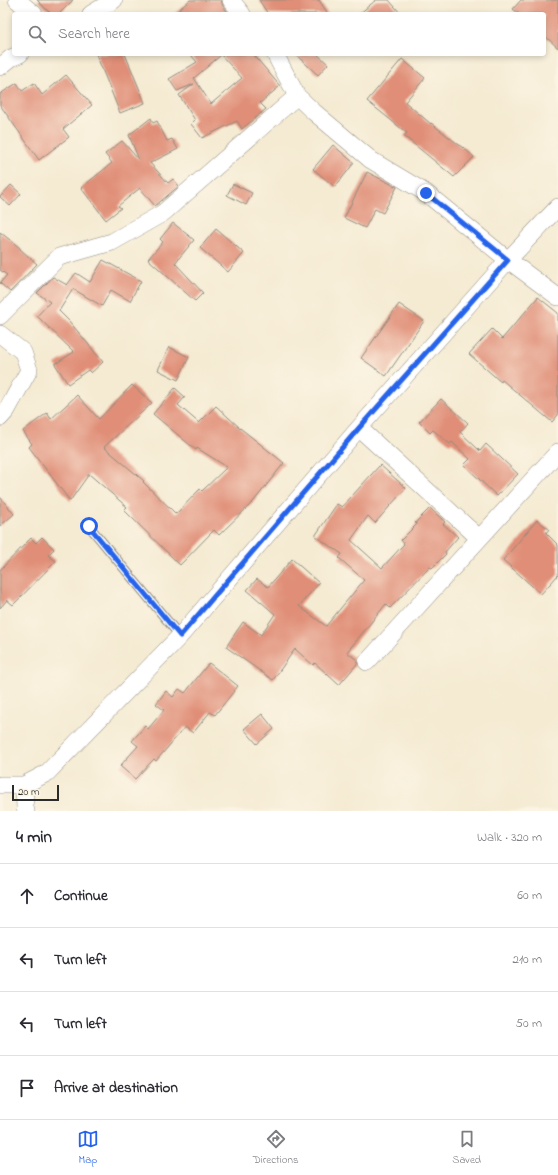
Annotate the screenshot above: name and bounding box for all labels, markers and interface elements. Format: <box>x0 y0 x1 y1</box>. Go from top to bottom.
search box <box>12 12 546 56</box>
icon: search <box>26 23 48 45</box>
text: Search here <box>58 23 130 45</box>
route end <box>417 184 435 202</box>
route start <box>80 517 98 535</box>
scale bar <box>12 783 59 802</box>
text: 20 m <box>18 784 40 800</box>
text: 4 min <box>16 825 52 850</box>
text: Walk · 320 m <box>477 828 542 847</box>
icon: ahead <box>16 885 38 907</box>
text: Continue <box>54 885 108 907</box>
text: 60 m <box>517 886 542 905</box>
icon: left <box>16 949 38 971</box>
text: Turn left <box>54 949 107 971</box>
text: 210 m <box>512 950 542 969</box>
icon: left <box>16 1013 38 1035</box>
text: Turn left <box>54 1013 107 1035</box>
text: 50 m <box>516 1014 542 1033</box>
icon: arrive <box>16 1077 38 1099</box>
text: Arrive at destination <box>54 1077 178 1099</box>
tab: Map <box>77 1128 99 1168</box>
tab: Directions <box>253 1128 298 1168</box>
tab: Saved <box>452 1128 481 1168</box>

